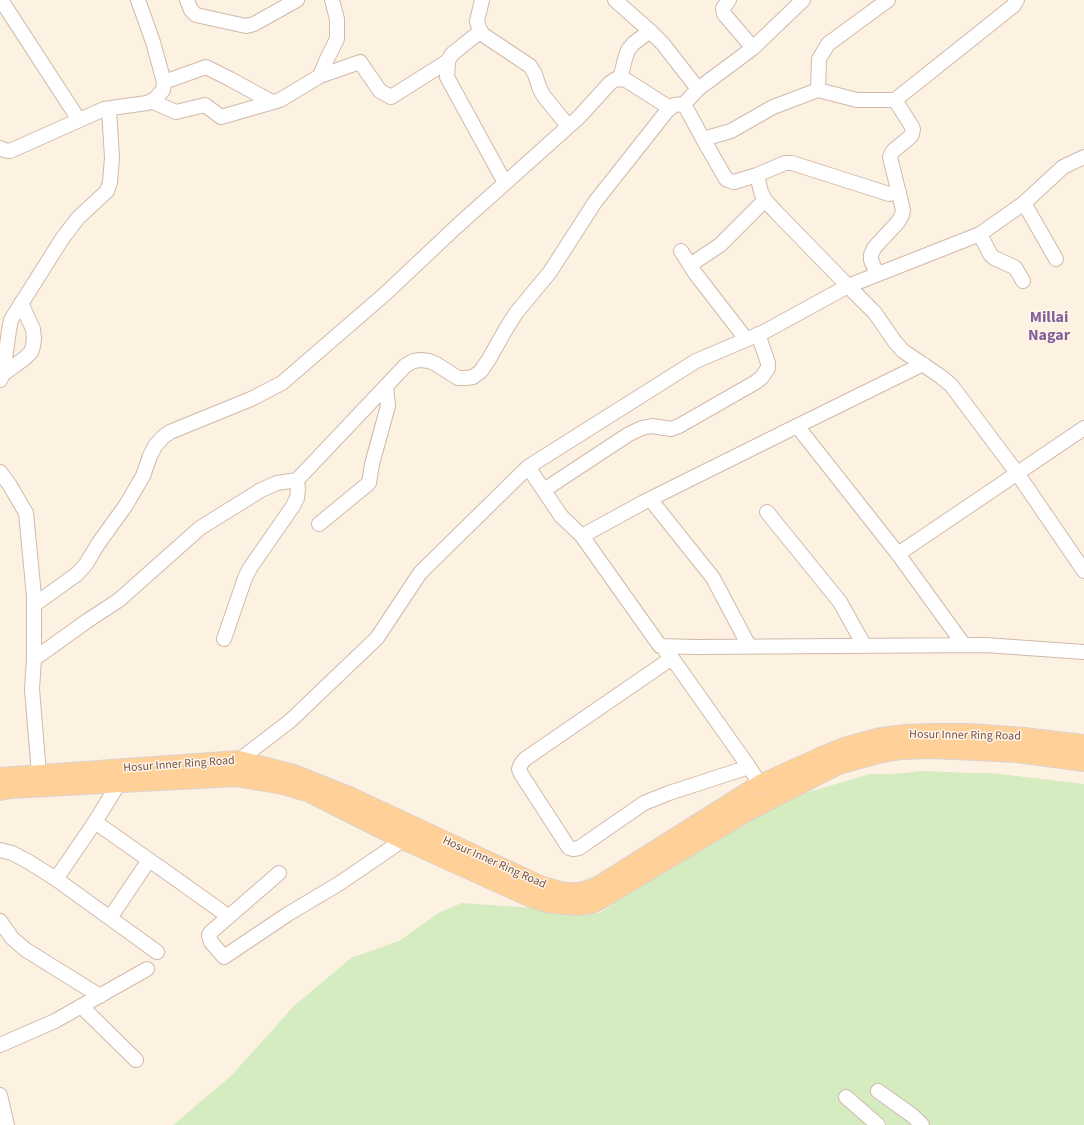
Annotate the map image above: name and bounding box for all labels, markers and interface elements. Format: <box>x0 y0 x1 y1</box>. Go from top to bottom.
district label: Millai Nagar <box>1028 308 1070 346</box>
street label: Hosur Inner Ring Road <box>909 728 1021 744</box>
street label: Hosur Inner Ring Road <box>123 754 235 776</box>
street label: Hosur Inner Ring Road <box>440 834 548 892</box>

